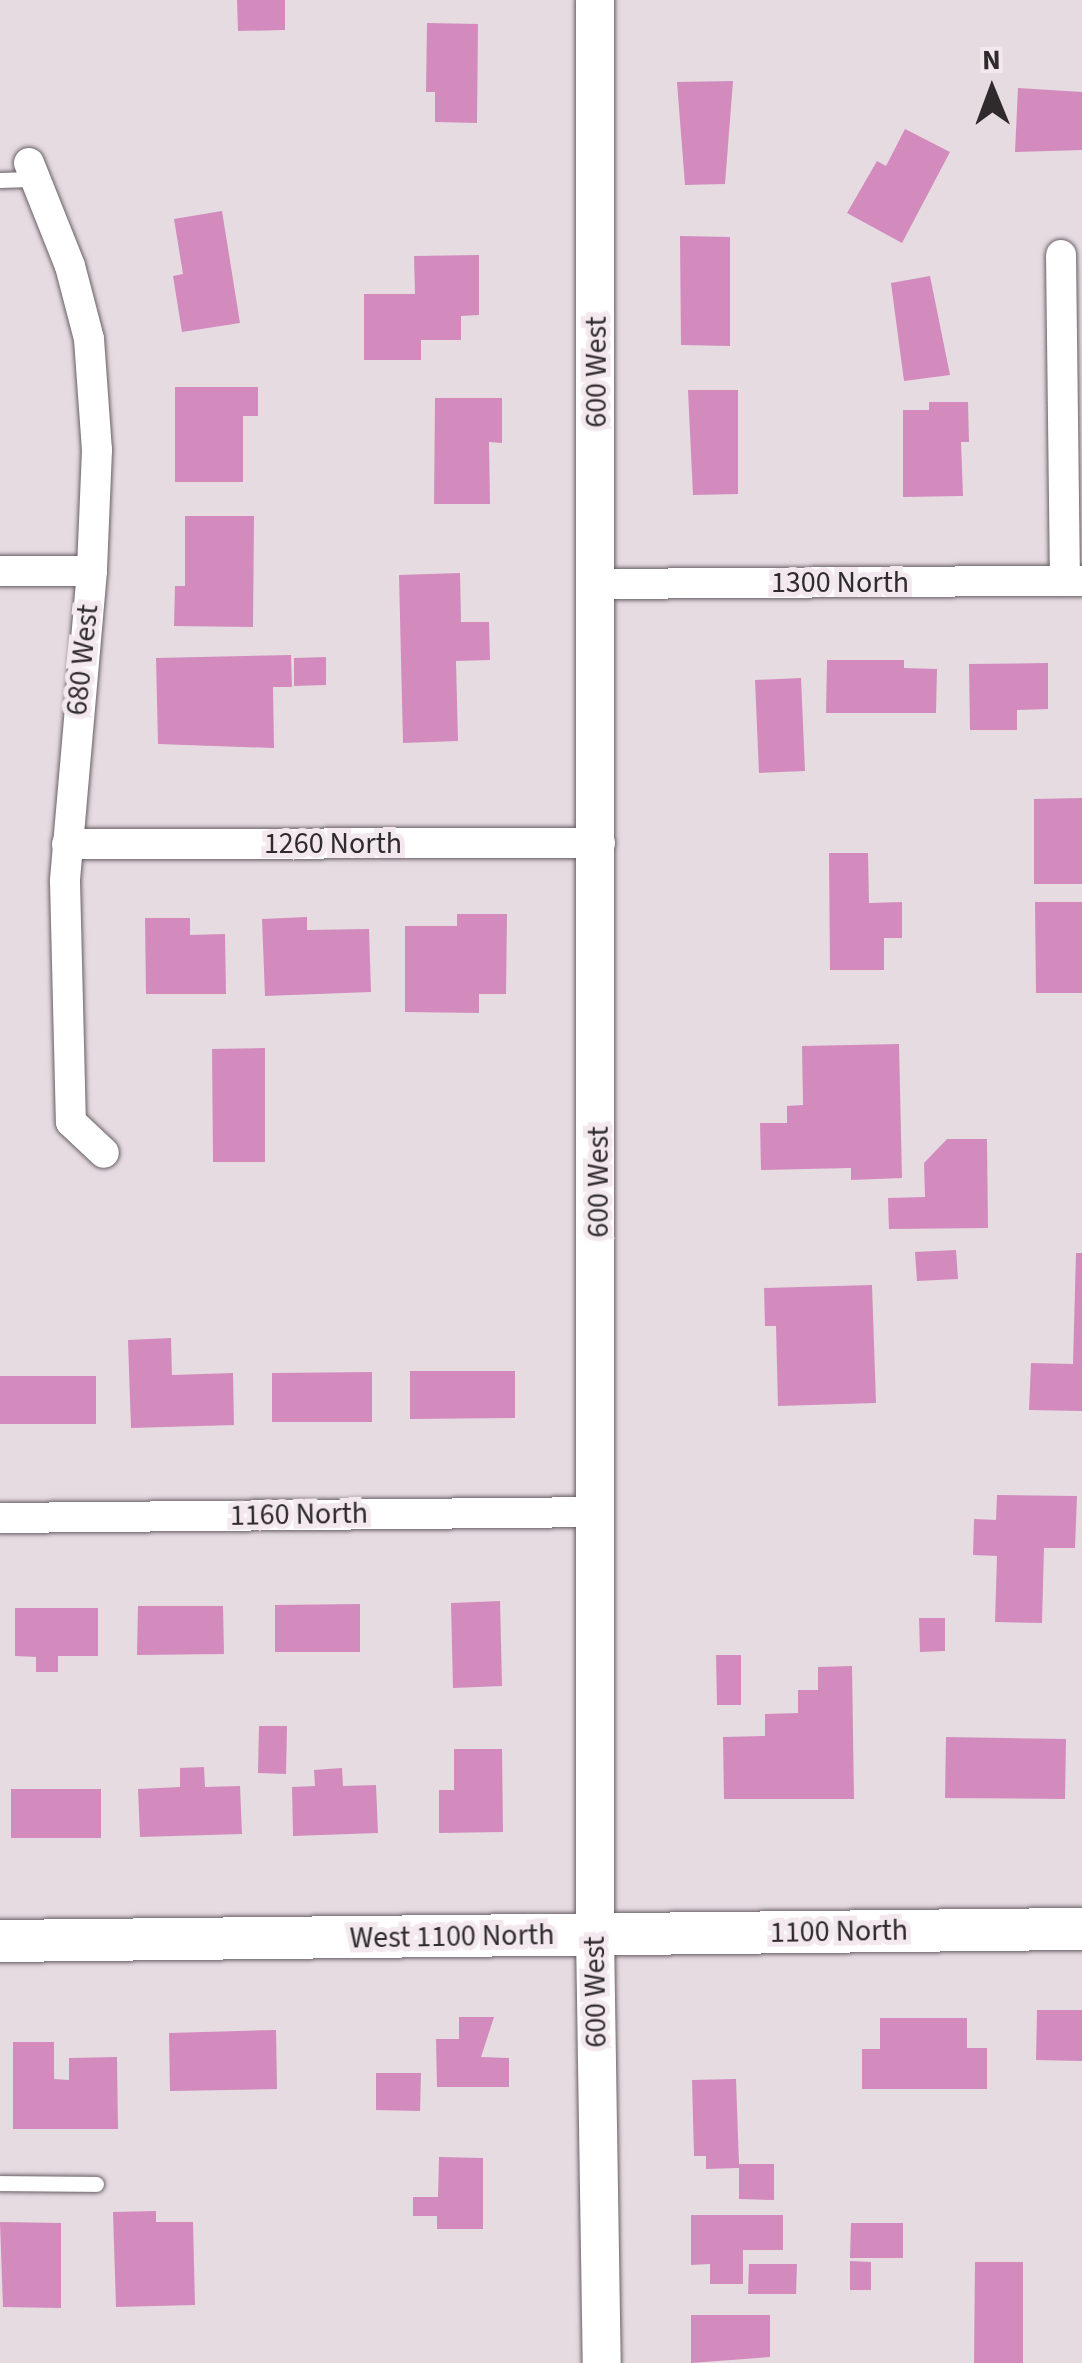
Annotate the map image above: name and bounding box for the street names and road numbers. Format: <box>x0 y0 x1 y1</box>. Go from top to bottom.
street label: 600 West <box>579 316 615 428</box>
street label: 1300 North <box>771 565 909 601</box>
street label: 680 West <box>59 603 107 717</box>
street label: 1260 North <box>264 826 402 862</box>
street label: 600 West <box>581 1126 617 1238</box>
street label: 1160 North <box>230 1496 368 1534</box>
street label: 1100 North <box>770 1913 908 1951</box>
street label: West 1100 North <box>349 1917 555 1957</box>
street label: 600 West <box>577 1936 615 2048</box>

